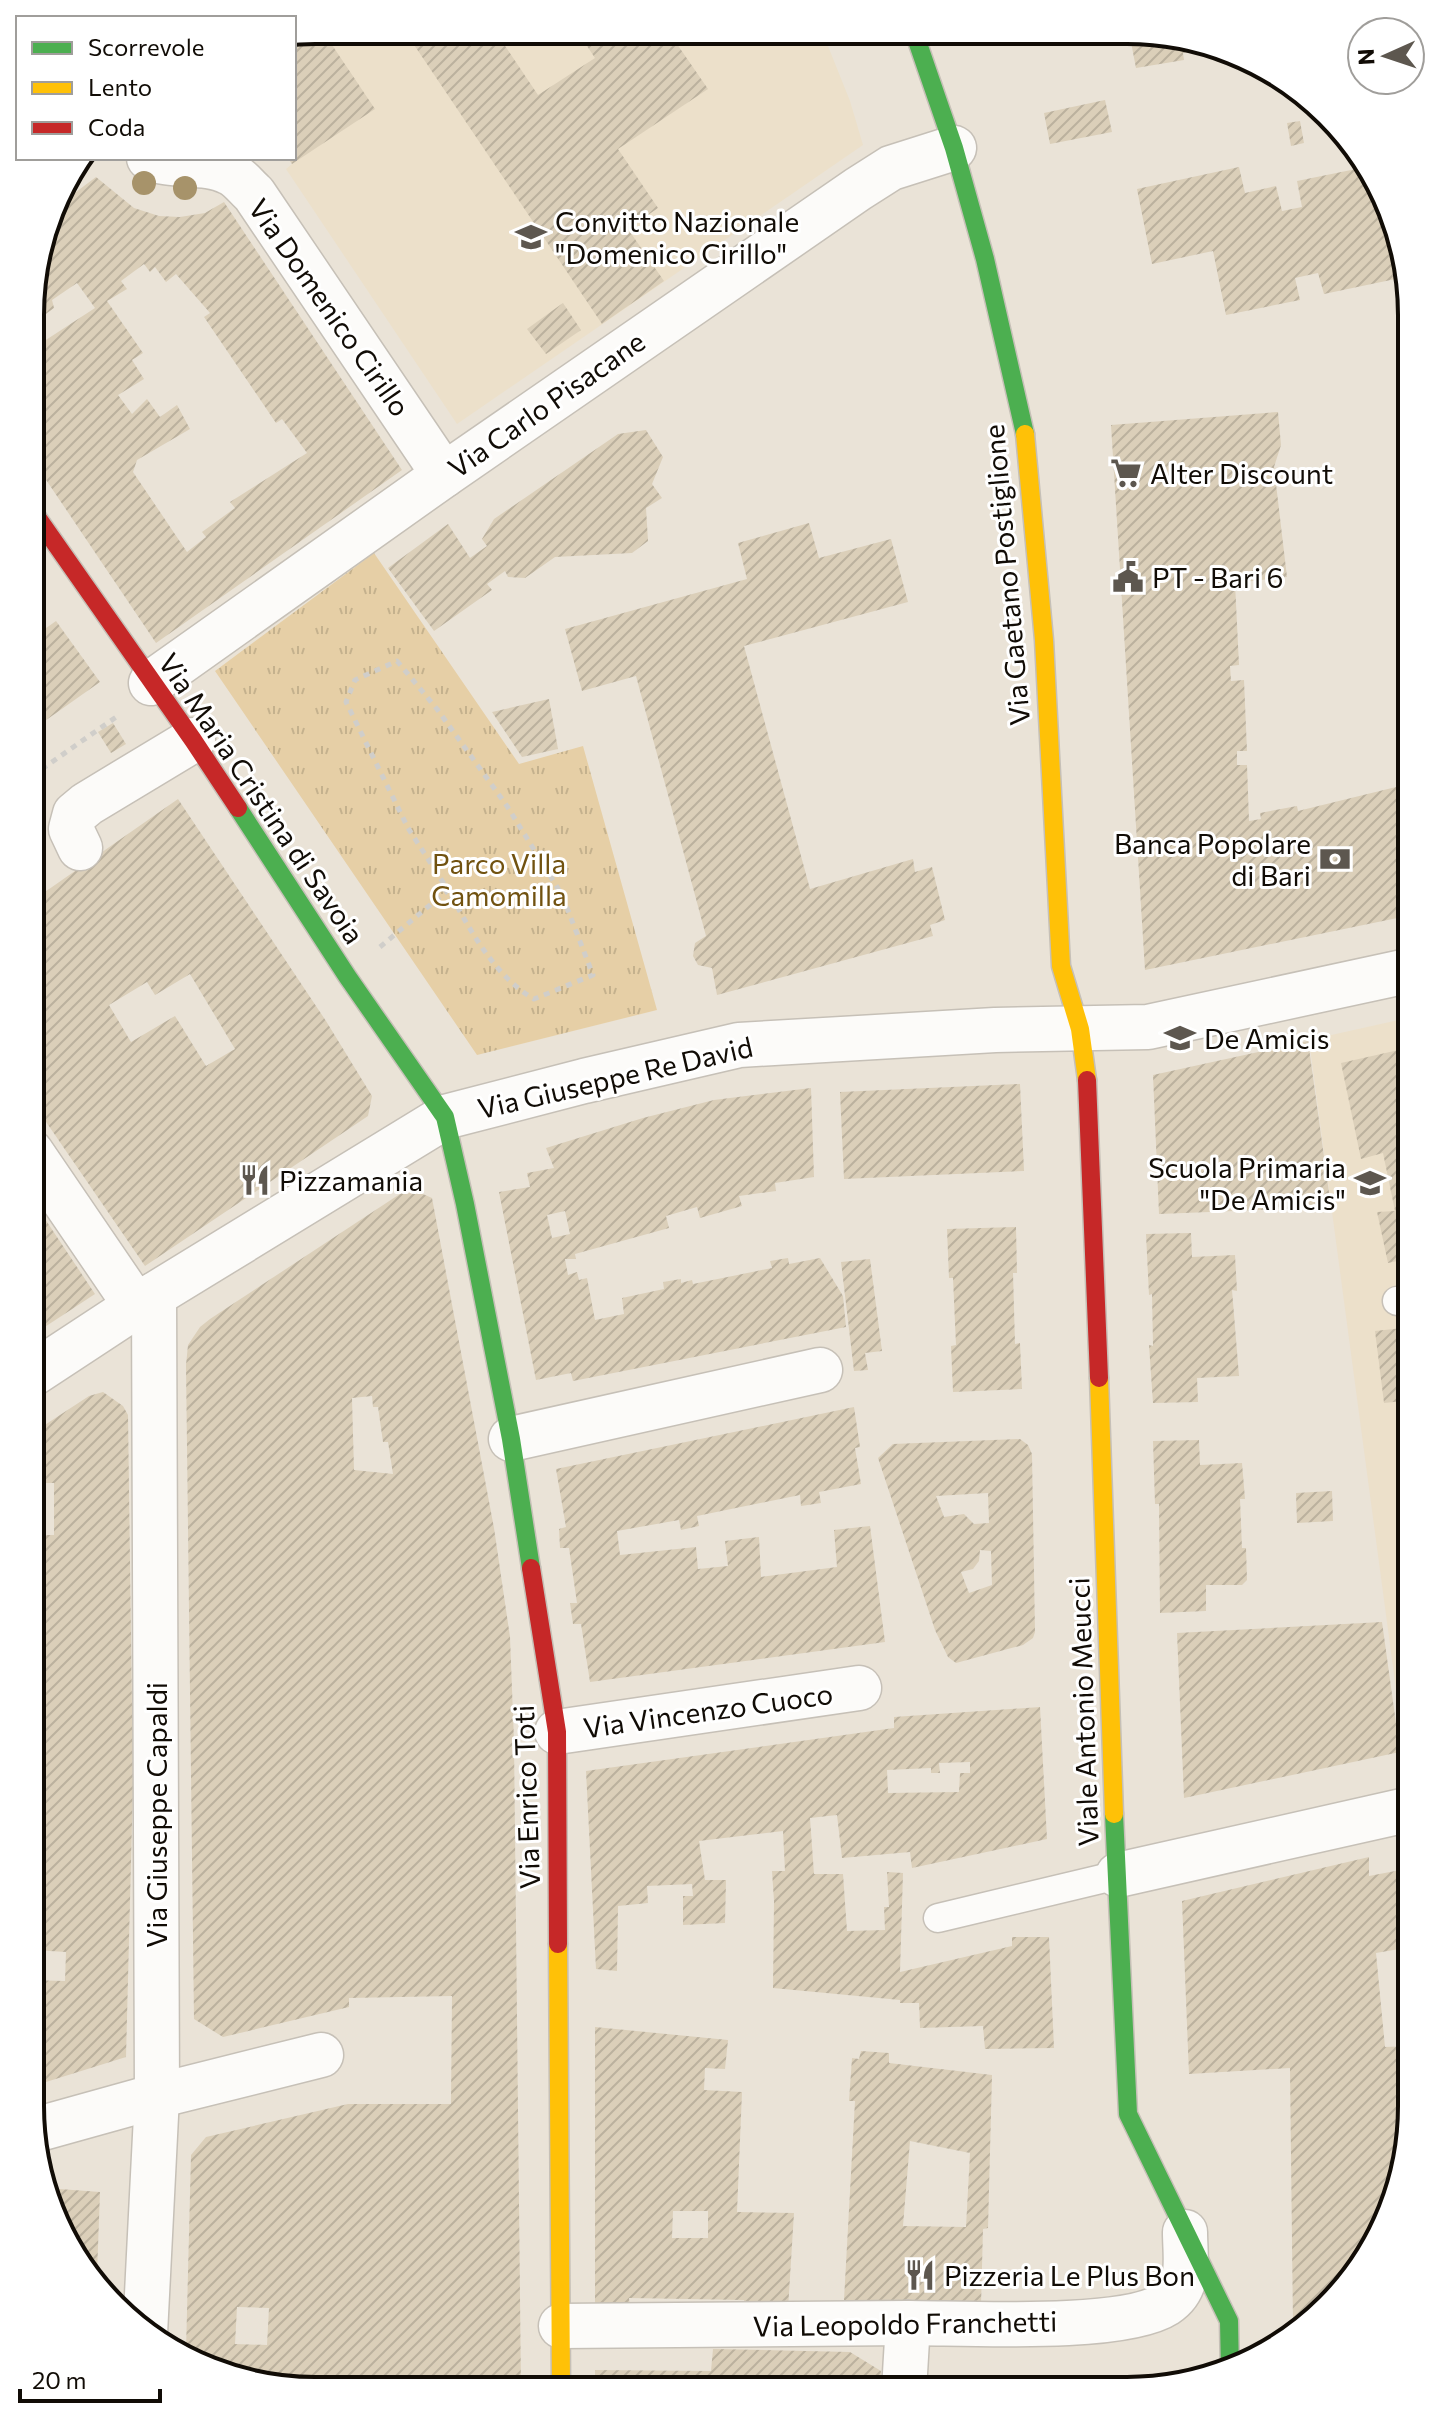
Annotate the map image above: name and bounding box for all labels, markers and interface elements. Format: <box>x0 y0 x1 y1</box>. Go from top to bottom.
legend <box>16 16 296 160</box>
north arrow <box>1346 16 1426 96</box>
text: Scorrevole <box>88 32 204 61</box>
text: N <box>1352 48 1379 66</box>
text: Lento <box>88 72 152 101</box>
text: Coda <box>88 112 145 141</box>
street label: Via Domenico Cirillo <box>242 192 418 422</box>
place label: Convitto Nazionale "Domenico Cirillo" <box>555 204 799 270</box>
school or university icon: Convitto Nazionale "Domenico Cirillo" <box>514 220 548 254</box>
street label: Via Carlo Pisacane <box>441 324 651 484</box>
street label: Via Gaetano Postiglione <box>976 423 1036 727</box>
supermarket icon: Alter Discount <box>1109 456 1143 490</box>
place label: Alter Discount <box>1150 456 1333 490</box>
public building icon: PT - Bari 6 <box>1111 560 1145 594</box>
place label: PT - Bari 6 <box>1152 560 1284 594</box>
street label: Via Maria Cristina di Savoia <box>152 646 372 950</box>
place label: Banca Popolare di Bari <box>1114 826 1311 892</box>
bank icon: Banca Popolare di Bari <box>1318 842 1352 876</box>
park label: Parco Villa Camomilla <box>431 846 567 912</box>
school or university icon: De Amicis <box>1163 1021 1197 1055</box>
place label: De Amicis <box>1204 1021 1329 1055</box>
street label: Via Giuseppe Re David <box>474 1029 756 1125</box>
place label: Scuola Primaria "De Amicis" <box>1148 1150 1346 1216</box>
restaurant icon: Pizzamania <box>238 1163 272 1197</box>
place label: Pizzamania <box>279 1163 423 1197</box>
school or university icon: Scuola Primaria "De Amicis" <box>1353 1166 1387 1200</box>
street label: Viale Antonio Meucci <box>1061 1577 1105 1847</box>
street label: Via Vincenzo Cuoco <box>581 1676 835 1744</box>
street label: Via Giuseppe Capaldi <box>139 1682 173 1948</box>
street label: Via Enrico Toti <box>506 1704 546 1890</box>
restaurant icon: Pizzeria Le Plus Bon <box>903 2258 937 2292</box>
place label: Pizzeria Le Plus Bon <box>944 2258 1195 2292</box>
street label: Via Leopoldo Franchetti <box>752 2303 1058 2343</box>
scale bar <box>20 2353 160 2403</box>
text: 20 m <box>32 2365 86 2394</box>

